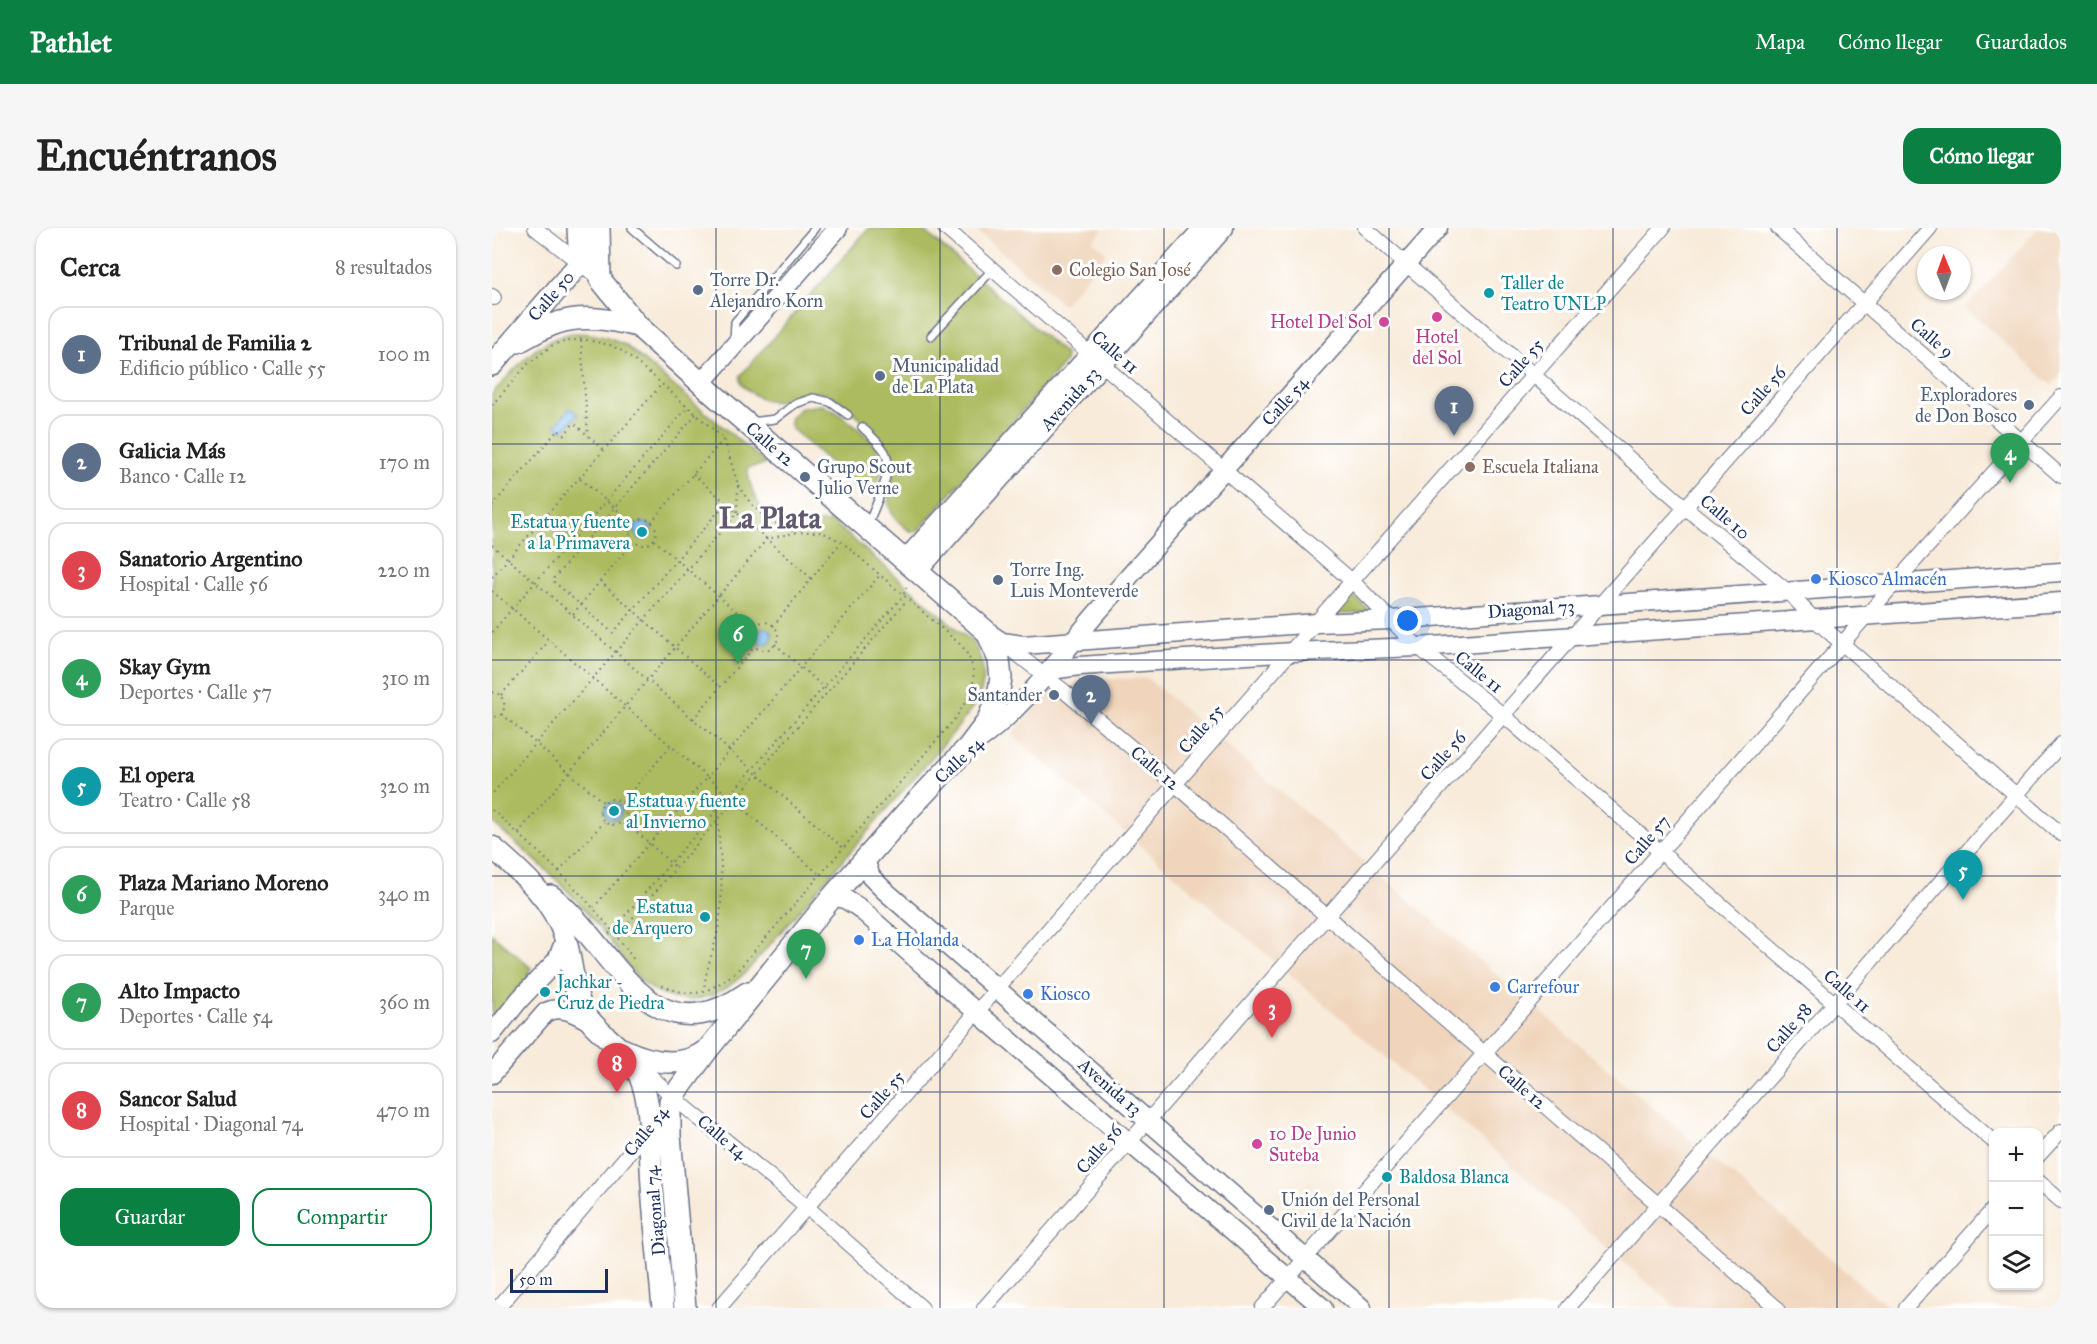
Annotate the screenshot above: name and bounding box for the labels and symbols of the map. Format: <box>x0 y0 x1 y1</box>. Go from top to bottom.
north arrow <box>1917 246 1971 300</box>
place label: Colegio San José <box>1069 259 1191 282</box>
marker: Colegio San José <box>1050 263 1064 277</box>
street label: Calle 50 <box>523 266 579 326</box>
place label: Torre Dr. Alejandro Korn <box>709 269 823 312</box>
place label: Taller de Teatro UNLP <box>1501 272 1606 315</box>
marker: Torre Dr. Alejandro Korn <box>691 283 705 297</box>
marker: Taller de Teatro UNLP <box>1482 286 1496 300</box>
marker: Hotel del Sol <box>1430 310 1444 324</box>
place label: Hotel Del Sol <box>1270 311 1372 333</box>
street label: Calle 9 <box>1906 313 1958 363</box>
marker: Hotel Del Sol <box>1377 315 1391 329</box>
street label: Calle 11 <box>1087 326 1143 378</box>
place label: Hotel del Sol <box>1412 326 1462 369</box>
street label: Calle 55 <box>1494 334 1549 392</box>
place label: Municipalidad de La Plata <box>892 355 999 398</box>
street label: Calle 56 <box>1735 361 1791 420</box>
street label: Avenida 53 <box>1035 363 1104 436</box>
marker: Municipalidad de La Plata <box>873 369 887 383</box>
street label: Calle 54 <box>1257 371 1314 430</box>
place label: Exploradores de Don Bosco <box>1915 384 2017 427</box>
pin: 1 <box>1434 386 1474 436</box>
marker: Exploradores de Don Bosco <box>2022 398 2036 412</box>
street label: Calle 12 <box>741 417 799 471</box>
pin: 4 <box>1990 434 2030 483</box>
place label: Grupo Scout Julio Verne <box>815 456 912 500</box>
place label: Escuela Italiana <box>1482 456 1599 478</box>
marker: Escuela Italiana <box>1463 460 1477 474</box>
marker: Grupo Scout Julio Verne <box>798 470 812 484</box>
street label: Calle 10 <box>1696 490 1754 544</box>
district label: La Plata <box>719 500 823 536</box>
place label: Estatua y fuente a la Primavera <box>510 511 630 554</box>
marker: Estatua y fuente a la Primavera <box>635 525 649 539</box>
place label: Torre Ing. Luis Monteverde <box>1010 559 1138 602</box>
place label: Kiosco Almacén <box>1828 568 1947 590</box>
marker: Kiosco Almacén <box>1809 572 1823 586</box>
marker: Torre Ing. Luis Monteverde <box>991 573 1005 587</box>
street label: Diagonal 73 <box>1487 595 1575 624</box>
your location <box>1393 606 1422 635</box>
pin: 6 <box>718 614 758 664</box>
street label: Calle 11 <box>1451 646 1507 698</box>
pin: 2 <box>1072 676 1110 725</box>
place label: Santander <box>967 684 1042 706</box>
marker: Santander <box>1047 688 1061 702</box>
street label: Calle 55 <box>1174 700 1229 758</box>
street label: Calle 56 <box>1415 726 1471 785</box>
street label: Calle 54 <box>930 731 989 788</box>
street label: Calle 12 <box>1126 741 1184 795</box>
place label: Estatua y fuente al Invierno <box>626 790 746 833</box>
marker: Estatua y fuente al Invierno <box>607 804 621 818</box>
street label: Calle 57 <box>1619 811 1675 869</box>
pin: 5 <box>1944 850 1982 900</box>
place label: Estatua de Arquero <box>612 896 693 940</box>
marker: Estatua de Arquero <box>698 910 712 924</box>
place label: La Holanda <box>871 929 959 951</box>
pin: 7 <box>786 930 826 979</box>
marker: La Holanda <box>852 933 866 947</box>
street label: Calle 11 <box>1819 965 1875 1017</box>
place label: Jachkar - Cruz de Piedra <box>555 971 665 1014</box>
place label: Carrefour <box>1507 976 1579 998</box>
marker: Carrefour <box>1488 980 1502 994</box>
place label: Kiosco <box>1040 983 1090 1005</box>
marker: Jachkar - Cruz de Piedra <box>538 985 552 999</box>
marker: Kiosco <box>1021 987 1035 1001</box>
pin: 3 <box>1252 988 1292 1038</box>
street label: Calle 58 <box>1761 999 1817 1057</box>
pin: 8 <box>598 1044 636 1093</box>
street label: Avenida 13 <box>1073 1053 1146 1120</box>
street label: Calle 12 <box>1493 1060 1551 1114</box>
street label: Calle 55 <box>855 1066 910 1124</box>
street label: Calle 54 <box>619 1100 674 1161</box>
street label: Calle 14 <box>693 1110 752 1165</box>
street label: Calle 56 <box>1071 1119 1127 1178</box>
place label: 10 De Junio Suteba <box>1269 1123 1356 1166</box>
marker: 10 De Junio Suteba <box>1250 1137 1264 1151</box>
street label: Diagonal 74 <box>640 1164 671 1257</box>
place label: Baldosa Blanca <box>1399 1166 1509 1188</box>
marker: Baldosa Blanca <box>1380 1170 1394 1184</box>
place label: Unión del Personal Civil de la Nación <box>1281 1189 1420 1232</box>
marker: Unión del Personal Civil de la Nación <box>1262 1203 1276 1217</box>
scale bar <box>510 1266 608 1294</box>

